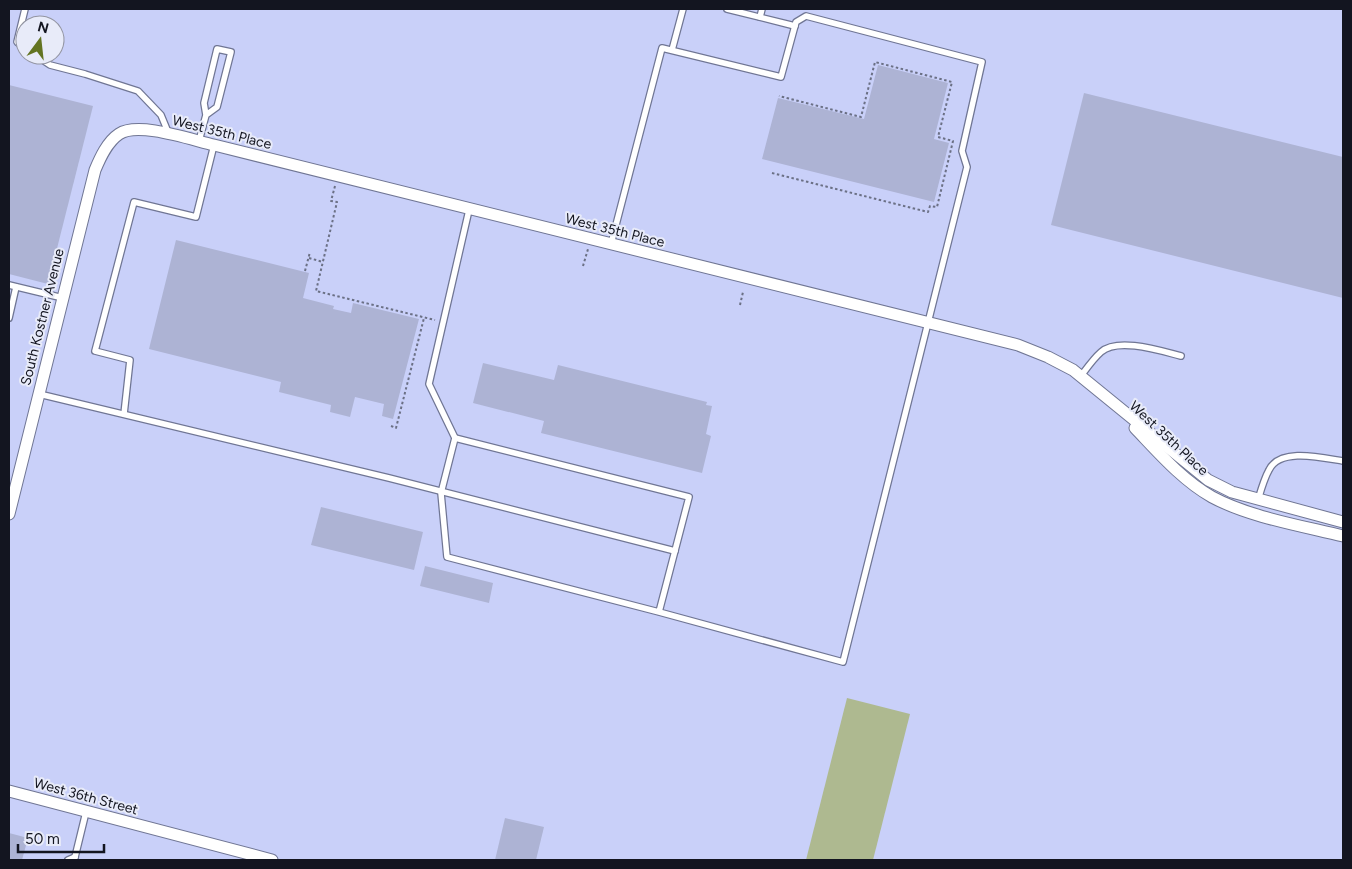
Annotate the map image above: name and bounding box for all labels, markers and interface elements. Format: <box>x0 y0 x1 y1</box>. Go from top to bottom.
north arrow <box>15 15 65 65</box>
text: N <box>36 18 51 38</box>
street label: West 35th Place <box>171 112 274 153</box>
street label: West 35th Place <box>564 210 667 251</box>
street label: South Kostner Avenue <box>17 247 68 387</box>
street label: West 35th Place <box>1126 398 1212 479</box>
street label: West 36th Street <box>32 774 140 819</box>
scale bar <box>18 822 104 854</box>
text: 50 m <box>25 830 60 848</box>

